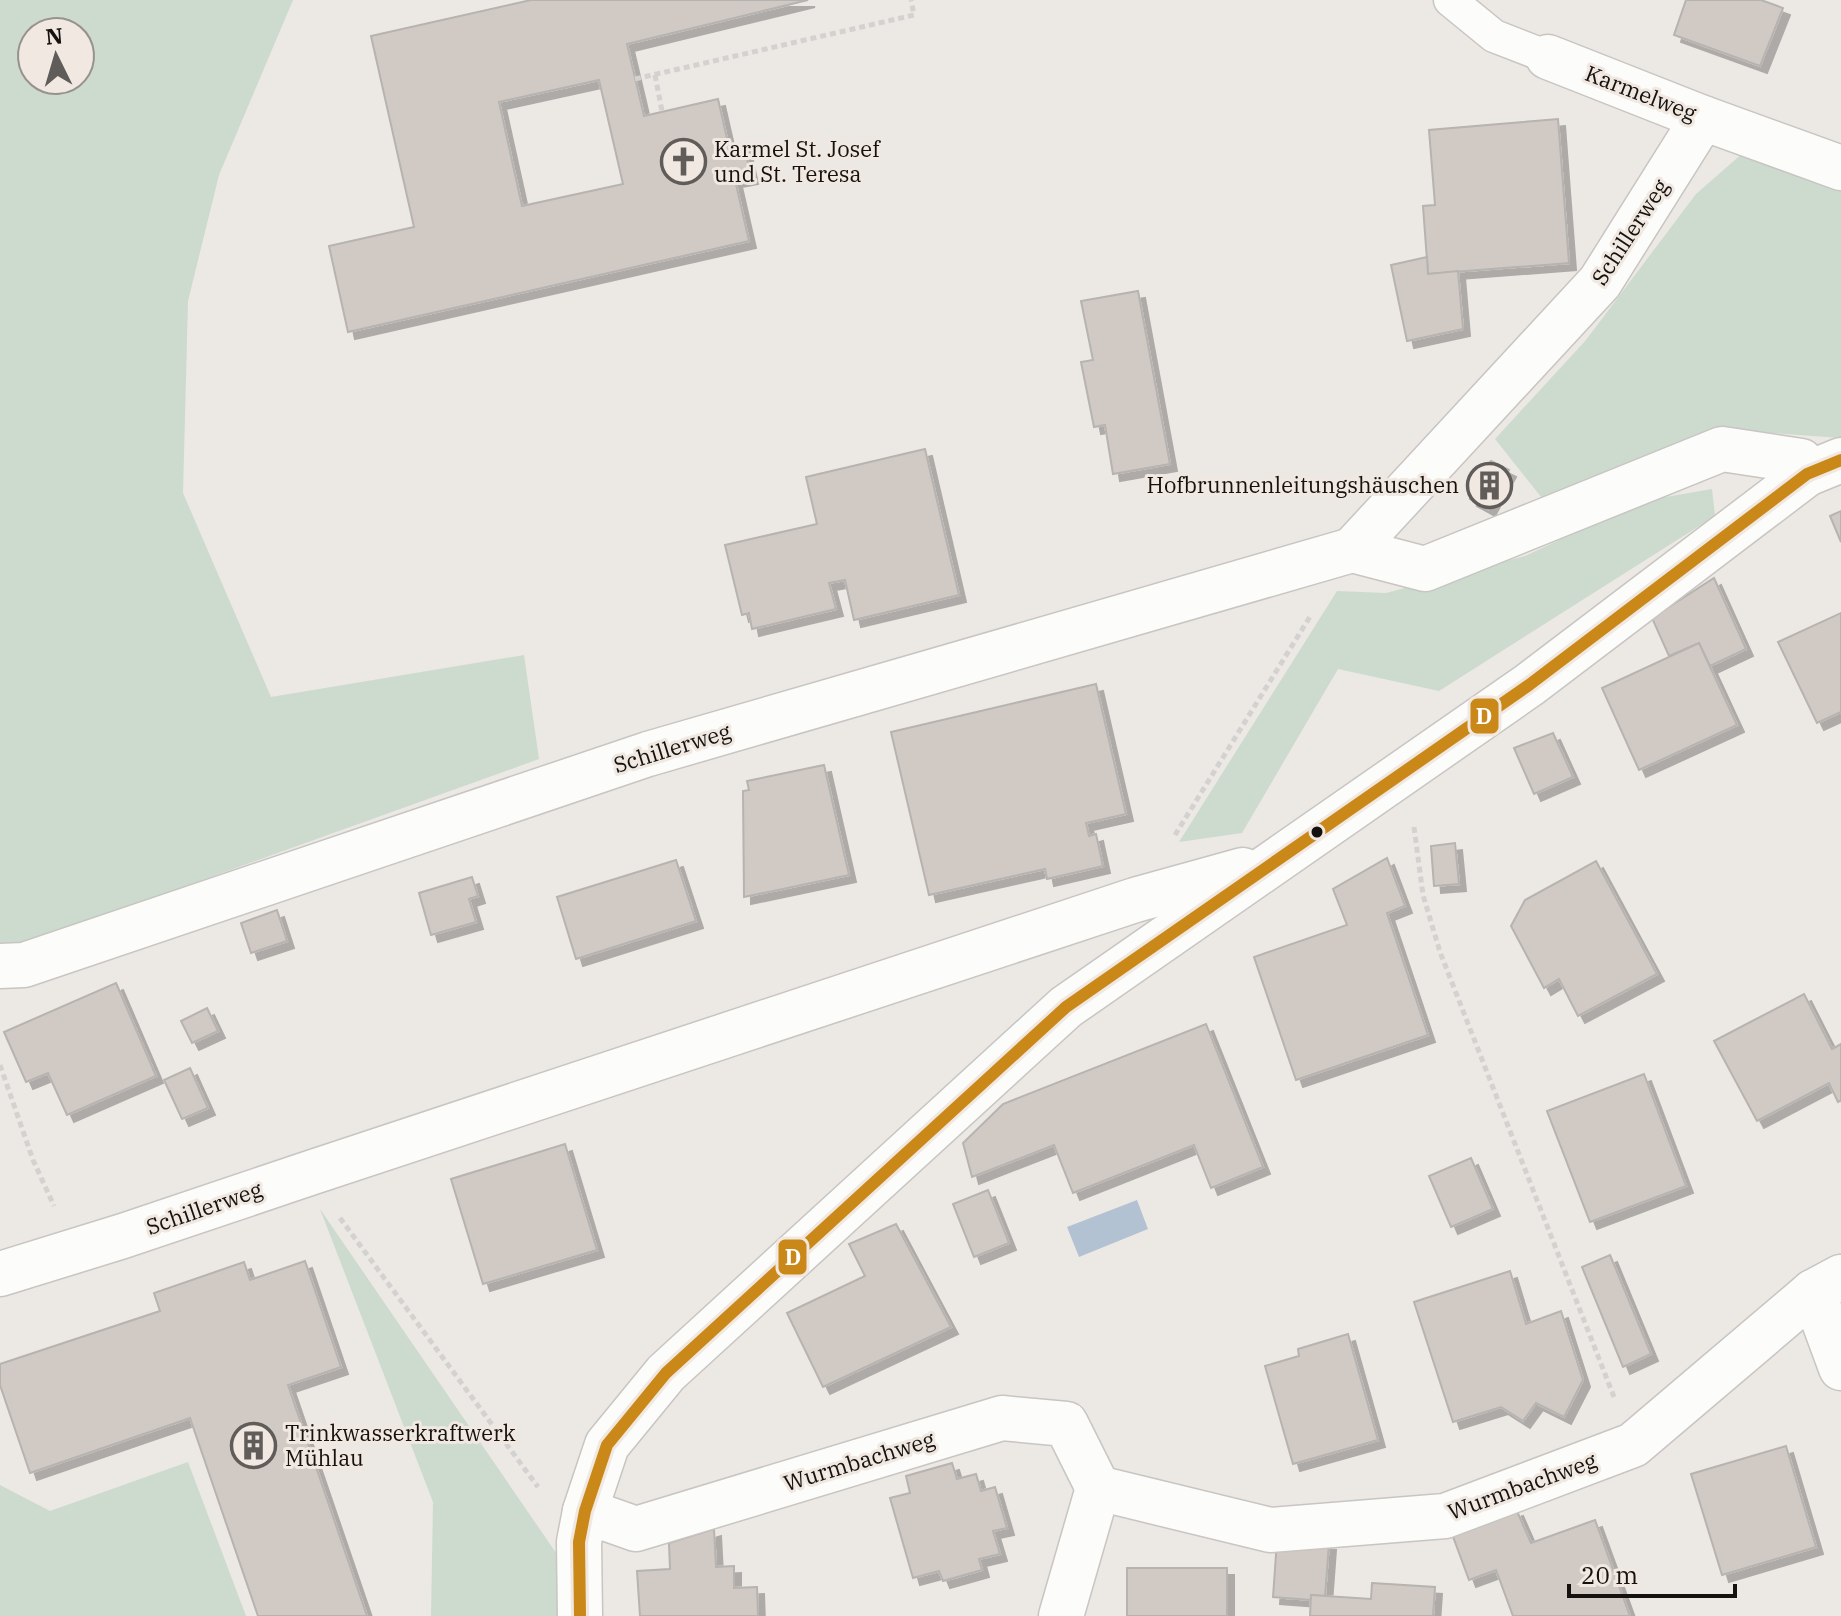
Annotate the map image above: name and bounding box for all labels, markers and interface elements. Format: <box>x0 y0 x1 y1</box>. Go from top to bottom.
north arrow <box>16 16 96 96</box>
text: N <box>44 20 64 51</box>
street label: Karmelweg <box>1581 58 1701 127</box>
place label: Karmel St. Josef und St. Teresa <box>714 134 881 188</box>
church icon: Karmel St. Josef und St. Teresa <box>659 138 707 186</box>
street label: Schillerweg <box>1584 173 1675 290</box>
building icon: Hofbrunnenleitungshäuschen <box>1466 461 1514 509</box>
place label: Hofbrunnenleitungshäuschen <box>1147 470 1459 499</box>
line badge: D <box>1469 697 1500 735</box>
text: D <box>1476 701 1492 730</box>
street label: Schillerweg <box>610 716 734 779</box>
unlabelled marker <box>1309 824 1325 840</box>
street label: Schillerweg <box>142 1174 266 1241</box>
line badge: D <box>777 1238 808 1276</box>
text: D <box>785 1242 801 1271</box>
place label: Trinkwasserkraftwerk Mühlau <box>285 1418 516 1472</box>
building icon: Trinkwasserkraftwerk Mühlau <box>230 1422 278 1470</box>
street label: Wurmbachweg <box>780 1424 938 1497</box>
street label: Wurmbachweg <box>1443 1445 1600 1526</box>
scale bar <box>1569 1548 1735 1598</box>
text: 20 m <box>1581 1559 1638 1591</box>

